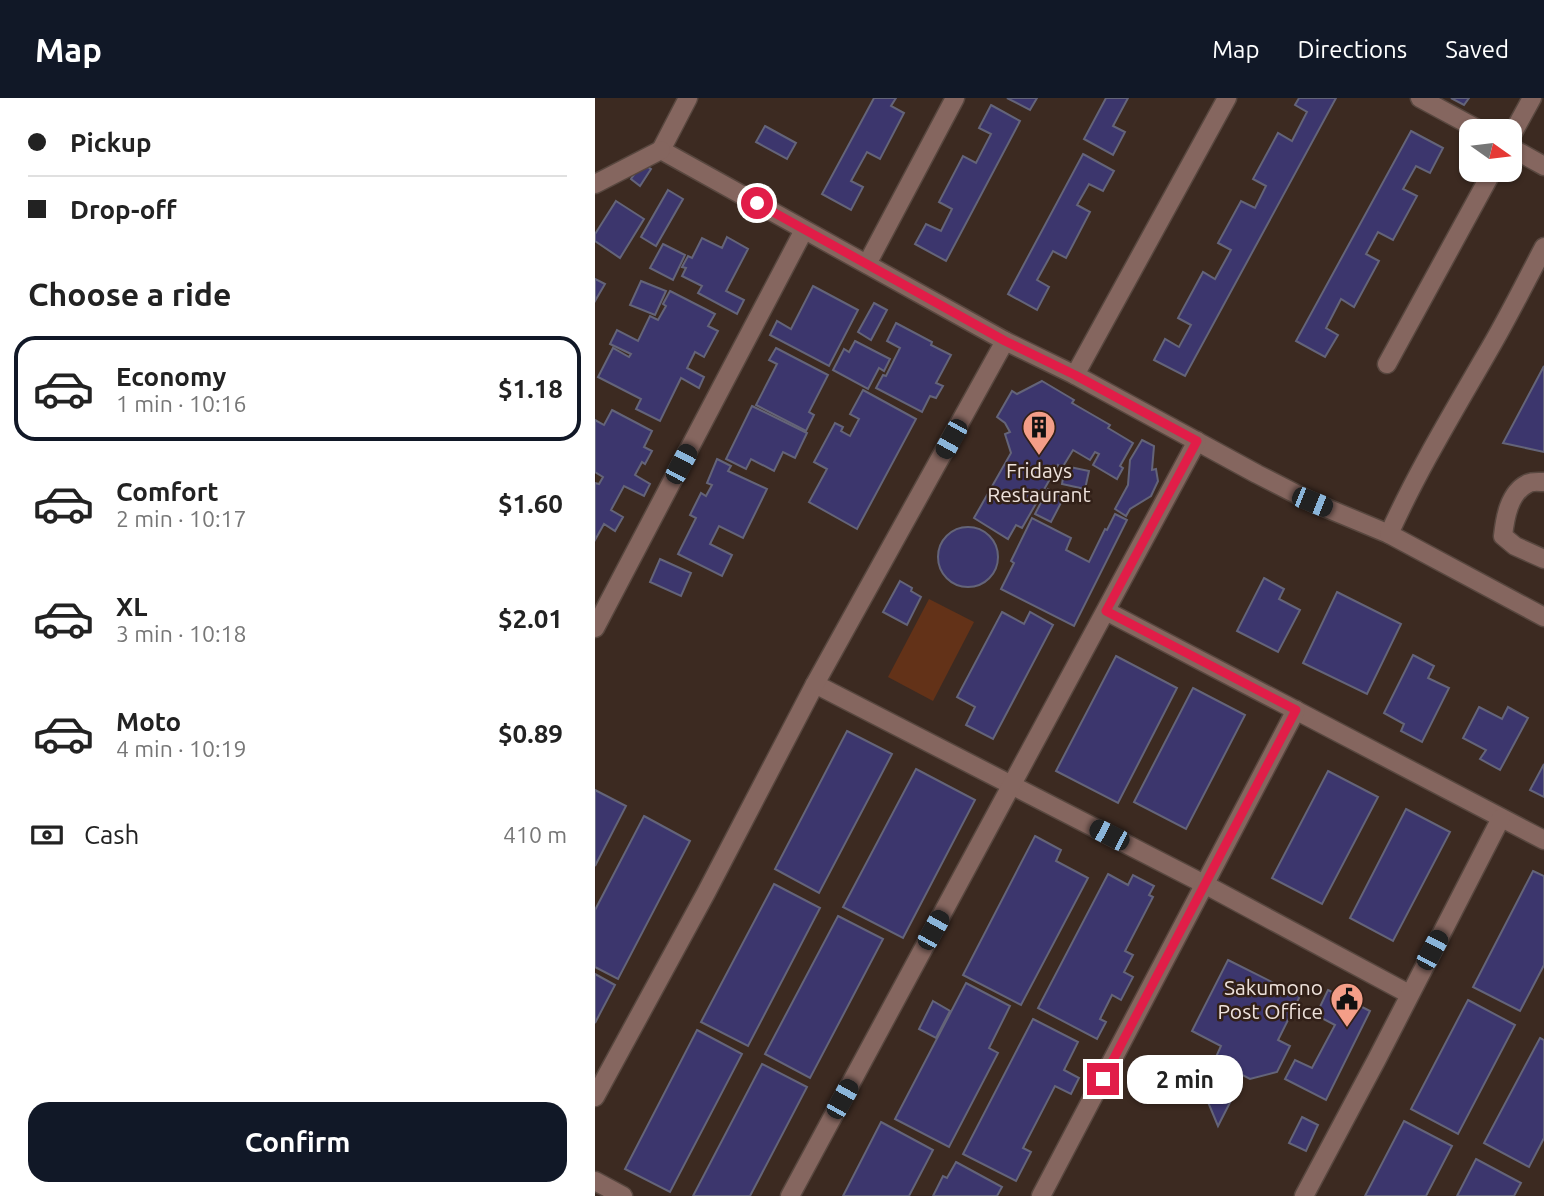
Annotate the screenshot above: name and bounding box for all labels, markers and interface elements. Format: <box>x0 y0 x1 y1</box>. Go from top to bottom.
text: Map <box>35 31 102 68</box>
text: Map <box>1212 36 1259 63</box>
text: Directions <box>1297 36 1407 63</box>
text: Saved <box>1445 36 1509 63</box>
north arrow <box>1459 119 1523 182</box>
map controls <box>1459 119 1522 182</box>
text: Pickup <box>70 128 152 157</box>
route start <box>741 187 773 219</box>
text: Drop-off <box>70 195 177 224</box>
text: Choose a ride <box>28 276 231 312</box>
icon: car <box>32 357 95 420</box>
text: Economy <box>116 362 226 391</box>
text: $1.18 <box>498 374 563 403</box>
text: 1 min · 10:16 <box>116 391 247 416</box>
building icon: Fridays Restaurant <box>1020 408 1058 457</box>
car <box>932 416 971 462</box>
car <box>662 441 701 487</box>
place label: Fridays Restaurant <box>987 458 1091 506</box>
icon: car <box>32 472 95 535</box>
text: Comfort <box>116 477 219 506</box>
car <box>1289 484 1336 520</box>
text: $1.60 <box>498 489 563 518</box>
text: 2 min · 10:17 <box>116 506 247 531</box>
icon: car <box>32 587 95 650</box>
text: XL <box>116 592 147 621</box>
text: $2.01 <box>498 604 563 633</box>
text: 3 min · 10:18 <box>116 621 247 646</box>
icon: car <box>32 702 95 765</box>
text: Moto <box>116 707 181 736</box>
text: $0.89 <box>498 719 563 748</box>
text: 4 min · 10:19 <box>116 736 247 761</box>
icon: cash <box>28 816 66 854</box>
car <box>1086 816 1133 854</box>
text: Cash <box>84 820 139 849</box>
text: 410 m <box>503 822 567 847</box>
car <box>914 907 953 953</box>
car <box>1413 927 1452 973</box>
place label: Sakumono Post Office <box>1218 975 1323 1023</box>
public building icon: Sakumono Post Office <box>1328 980 1366 1029</box>
callout: 2 min <box>1127 1054 1243 1104</box>
route end <box>1087 1063 1119 1095</box>
text: 2 min <box>1156 1067 1214 1092</box>
car <box>823 1076 862 1122</box>
button: Confirm <box>28 1102 567 1182</box>

